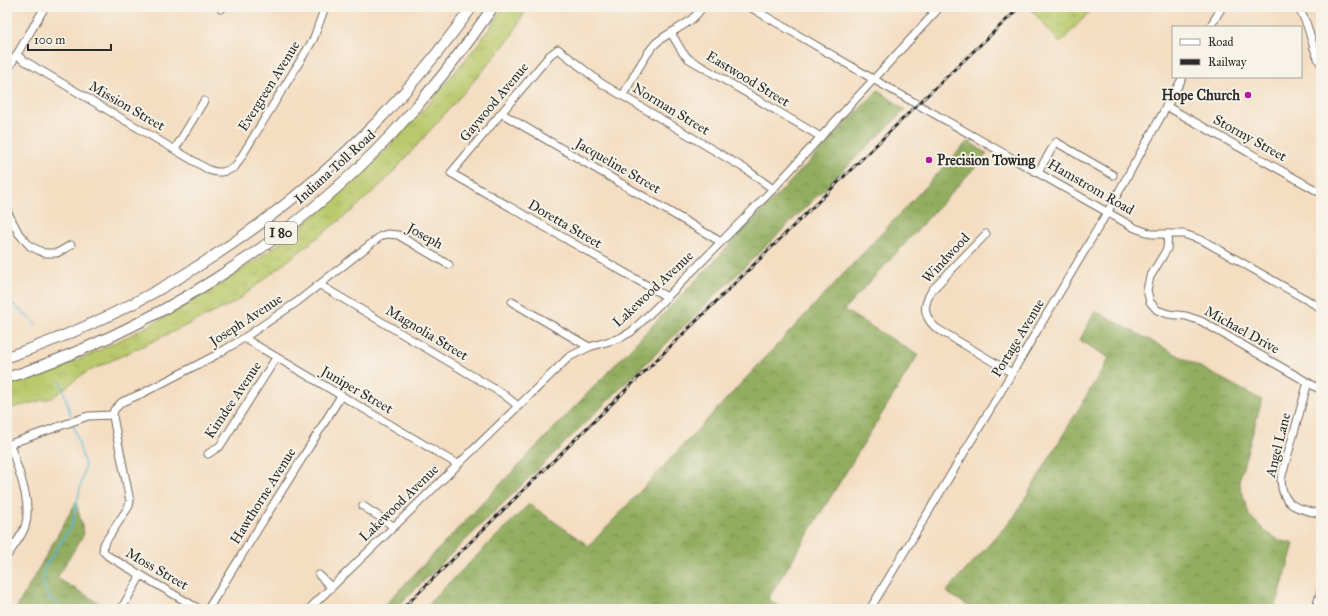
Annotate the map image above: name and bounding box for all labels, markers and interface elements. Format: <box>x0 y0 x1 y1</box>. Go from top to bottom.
scale bar <box>28 26 111 52</box>
legend <box>1172 26 1302 78</box>
text: 100 m <box>34 33 65 47</box>
text: Road <box>1208 35 1234 49</box>
street label: Evergreen Avenue <box>234 38 304 134</box>
street label: Eastwood Street <box>703 47 793 111</box>
text: Railway <box>1208 55 1247 69</box>
street label: Gaywood Avenue <box>456 59 532 145</box>
street label: Mission Street <box>86 77 168 135</box>
street label: Norman Street <box>629 79 713 139</box>
place label: Hope Church <box>1161 87 1240 105</box>
marker: Hope Church <box>1243 90 1253 100</box>
street label: Stormy Street <box>1210 111 1290 165</box>
street label: Indiana Toll Road <box>291 126 379 208</box>
street label: Jacqueline Street <box>570 134 664 198</box>
place label: Precision Towing <box>937 152 1035 170</box>
marker: Precision Towing <box>924 155 934 165</box>
street label: Hamstrom Road <box>1045 155 1137 219</box>
street label: Doretta Street <box>525 196 605 252</box>
street label: Joseph <box>402 218 446 254</box>
road number: I 80 <box>265 222 297 244</box>
street label: Windwood <box>919 229 973 287</box>
street label: Lakewood Avenue <box>609 247 697 331</box>
street label: Joseph Avenue <box>205 290 286 352</box>
street label: Portage Avenue <box>988 296 1048 380</box>
street label: Magnolia Street <box>383 302 471 364</box>
street label: Michael Drive <box>1202 302 1282 358</box>
street label: Kimdee Avenue <box>201 358 265 442</box>
street label: Juniper Street <box>316 362 396 418</box>
street label: Angel Lane <box>1262 411 1294 480</box>
street label: Hawthorne Avenue <box>226 444 300 547</box>
street label: Lakewood Avenue <box>356 461 442 545</box>
street label: Moss Street <box>123 544 191 594</box>

